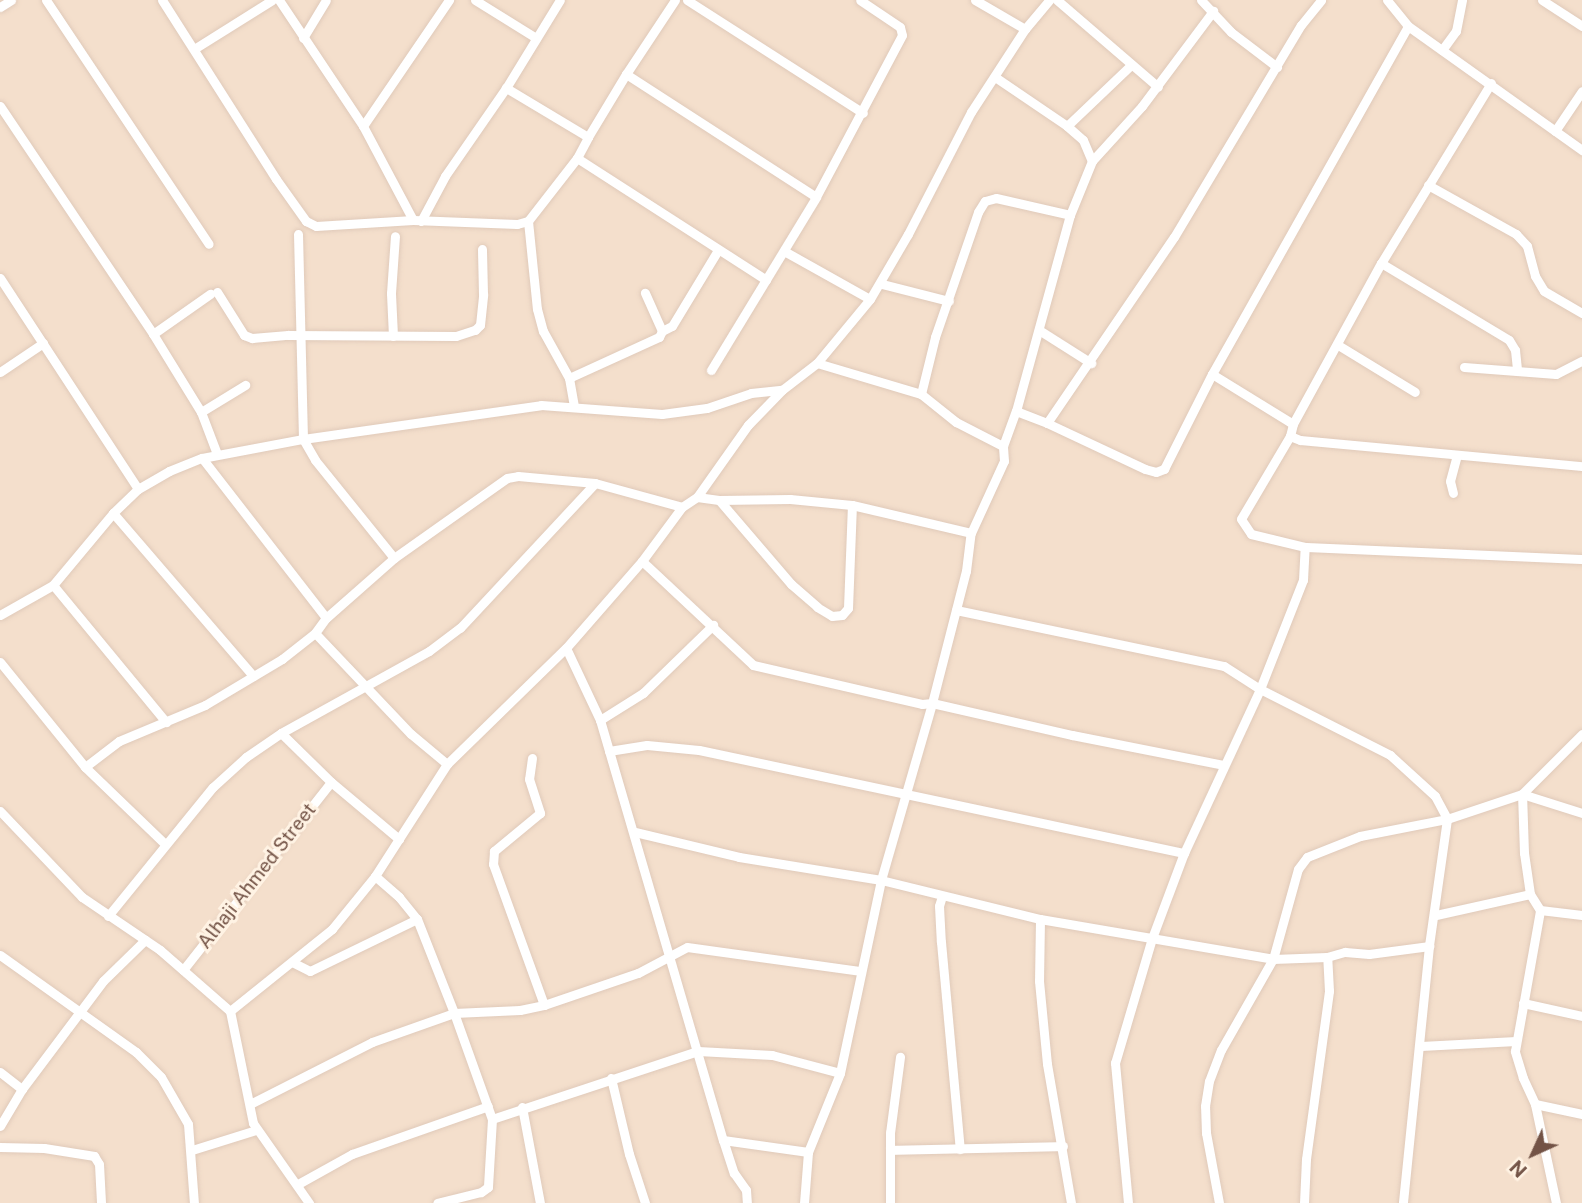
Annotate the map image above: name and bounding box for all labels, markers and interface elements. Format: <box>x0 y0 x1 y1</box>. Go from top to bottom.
street label: Alhaji Ahmed Street <box>193 799 321 953</box>
north arrow <box>1498 1119 1568 1189</box>
text: N <box>1505 1156 1531 1182</box>

